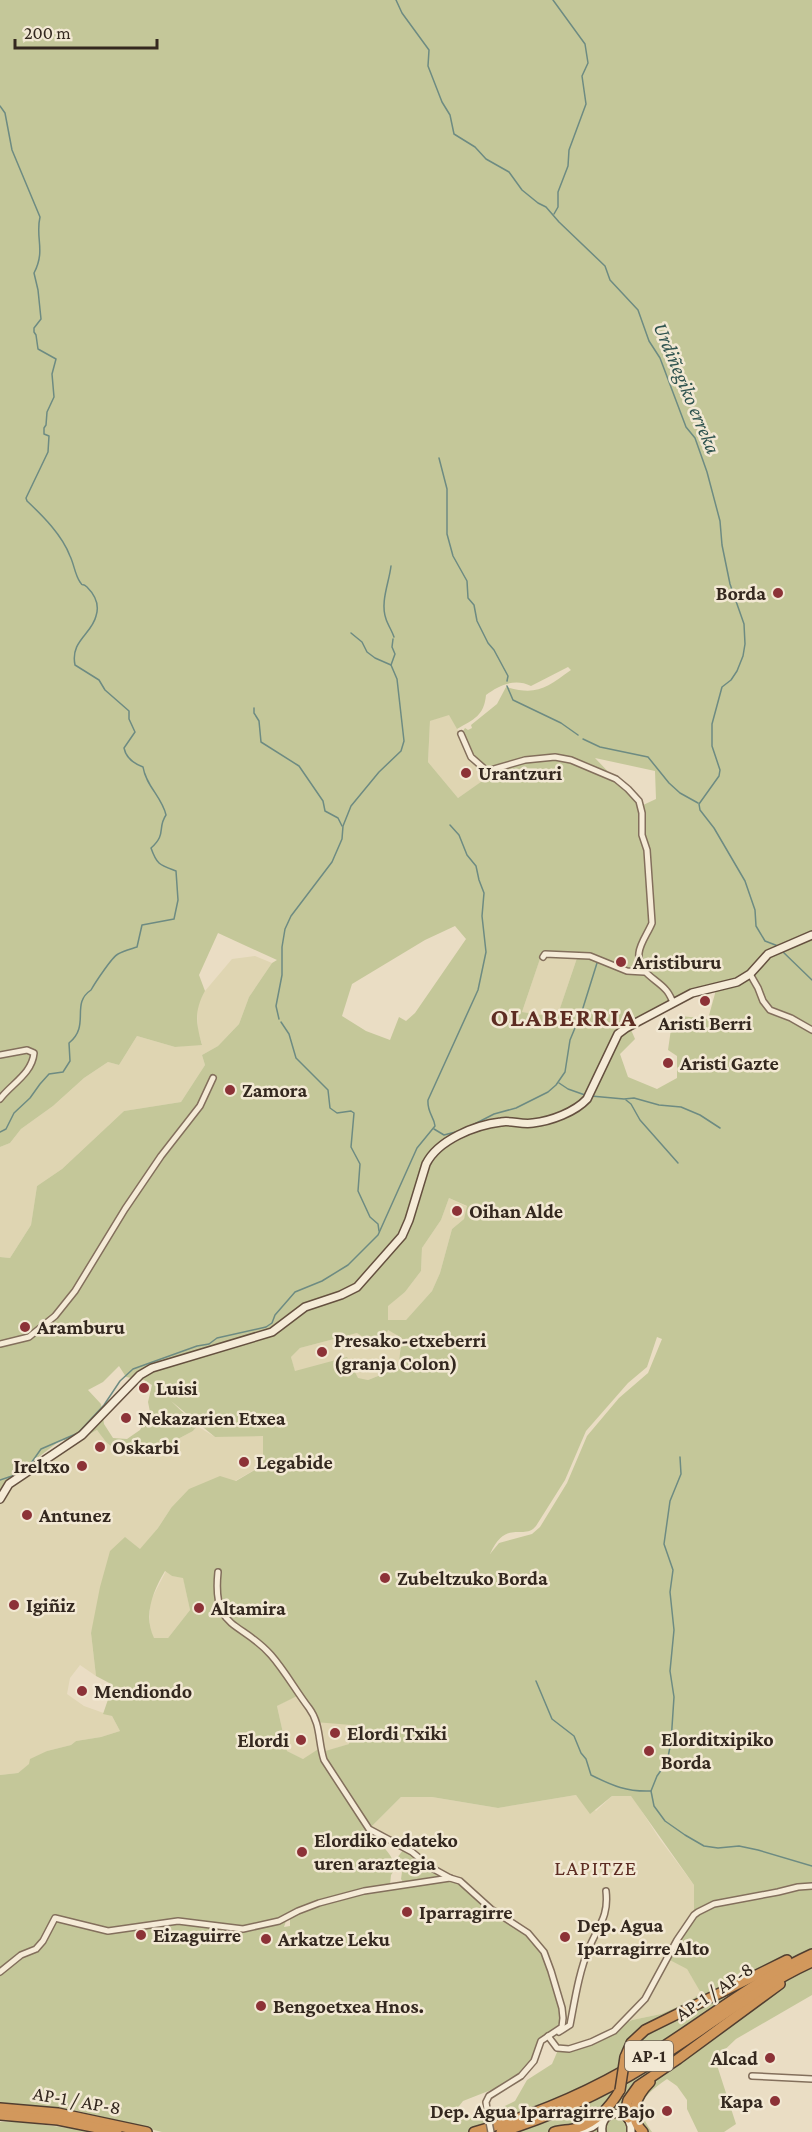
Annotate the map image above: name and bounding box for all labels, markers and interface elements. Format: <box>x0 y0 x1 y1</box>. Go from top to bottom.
scale bar <box>15 12 158 50</box>
text: 200 m <box>24 23 71 43</box>
water label: Urdiñegiko erreka <box>648 319 726 458</box>
place label: Borda <box>716 582 766 604</box>
marker: Borda <box>771 586 785 600</box>
place label: Urantzuri <box>478 762 562 784</box>
marker: Urantzuri <box>459 766 473 780</box>
place label: Aristiburu <box>632 951 722 973</box>
marker: Aristiburu <box>614 955 628 969</box>
marker: Aristi Berri <box>698 994 712 1008</box>
district label: OLABERRIA <box>491 1003 637 1032</box>
place label: Aristi Berri <box>657 1012 752 1034</box>
place label: Aristi Gazte <box>679 1052 779 1074</box>
marker: Aristi Gazte <box>661 1056 675 1070</box>
place label: Zamora <box>242 1079 307 1101</box>
marker: Zamora <box>223 1083 237 1097</box>
place label: Oihan Alde <box>469 1200 563 1222</box>
marker: Oihan Alde <box>450 1204 464 1218</box>
place label: Aramburu <box>36 1316 125 1338</box>
marker: Aramburu <box>18 1320 32 1334</box>
place label: Presako-etxeberri (granja Colon) <box>334 1329 486 1375</box>
marker: Presako-etxeberri (granja Colon) <box>315 1345 329 1359</box>
place label: Luisi <box>156 1377 198 1399</box>
marker: Luisi <box>137 1381 151 1395</box>
place label: Nekazarien Etxea <box>138 1407 286 1429</box>
marker: Nekazarien Etxea <box>119 1411 133 1425</box>
place label: Oskarbi <box>112 1436 179 1458</box>
marker: Oskarbi <box>93 1440 107 1454</box>
place label: Legabide <box>256 1451 333 1473</box>
place label: Ireltxo <box>14 1455 70 1477</box>
marker: Legabide <box>237 1455 251 1469</box>
marker: Ireltxo <box>75 1459 89 1473</box>
place label: Antunez <box>38 1504 111 1526</box>
marker: Antunez <box>20 1508 34 1522</box>
place label: Zubeltzuko Borda <box>397 1567 548 1589</box>
marker: Zubeltzuko Borda <box>378 1571 392 1585</box>
place label: Igiñiz <box>26 1594 75 1616</box>
place label: Altamira <box>210 1597 286 1619</box>
marker: Igiñiz <box>7 1598 21 1612</box>
marker: Altamira <box>192 1601 206 1615</box>
place label: Mendiondo <box>94 1680 192 1702</box>
marker: Mendiondo <box>75 1684 89 1698</box>
place label: Elordi Txiki <box>347 1722 447 1744</box>
marker: Elordi Txiki <box>328 1726 342 1740</box>
place label: Elorditxipiko Borda <box>661 1728 774 1773</box>
place label: Elordi <box>237 1729 289 1751</box>
marker: Elordi <box>294 1733 308 1747</box>
marker: Elorditxipiko Borda <box>642 1744 656 1758</box>
place label: Elordiko edateko uren araztegia <box>314 1829 458 1874</box>
marker: Elordiko edateko uren araztegia <box>295 1845 309 1859</box>
district label: LAPITZE <box>554 1856 638 1880</box>
place label: Iparragirre <box>419 1901 513 1923</box>
marker: Iparragirre <box>400 1905 414 1919</box>
place label: Dep. Agua Iparragirre Alto <box>577 1914 710 1959</box>
place label: Eizaguirre <box>153 1924 241 1946</box>
marker: Eizaguirre <box>134 1928 148 1942</box>
place label: Arkatze Leku <box>277 1928 390 1950</box>
marker: Dep. Agua Iparragirre Alto <box>558 1930 572 1944</box>
marker: Arkatze Leku <box>259 1932 273 1946</box>
street label: AP-1 / AP-8 <box>671 1957 757 2025</box>
place label: Bengoetxea Hnos. <box>273 1995 424 2017</box>
marker: Bengoetxea Hnos. <box>254 1999 268 2013</box>
road number: AP-1 <box>625 2041 673 2071</box>
place label: Alcad <box>710 2047 758 2069</box>
marker: Alcad <box>763 2051 777 2065</box>
street label: AP-1 / AP-8 <box>31 2081 123 2119</box>
place label: Kapa <box>720 2090 763 2112</box>
marker: Kapa <box>768 2094 782 2108</box>
place label: Dep. Agua Iparragirre Bajo <box>430 2100 655 2123</box>
marker: Dep. Agua Iparragirre Bajo <box>660 2104 674 2118</box>

